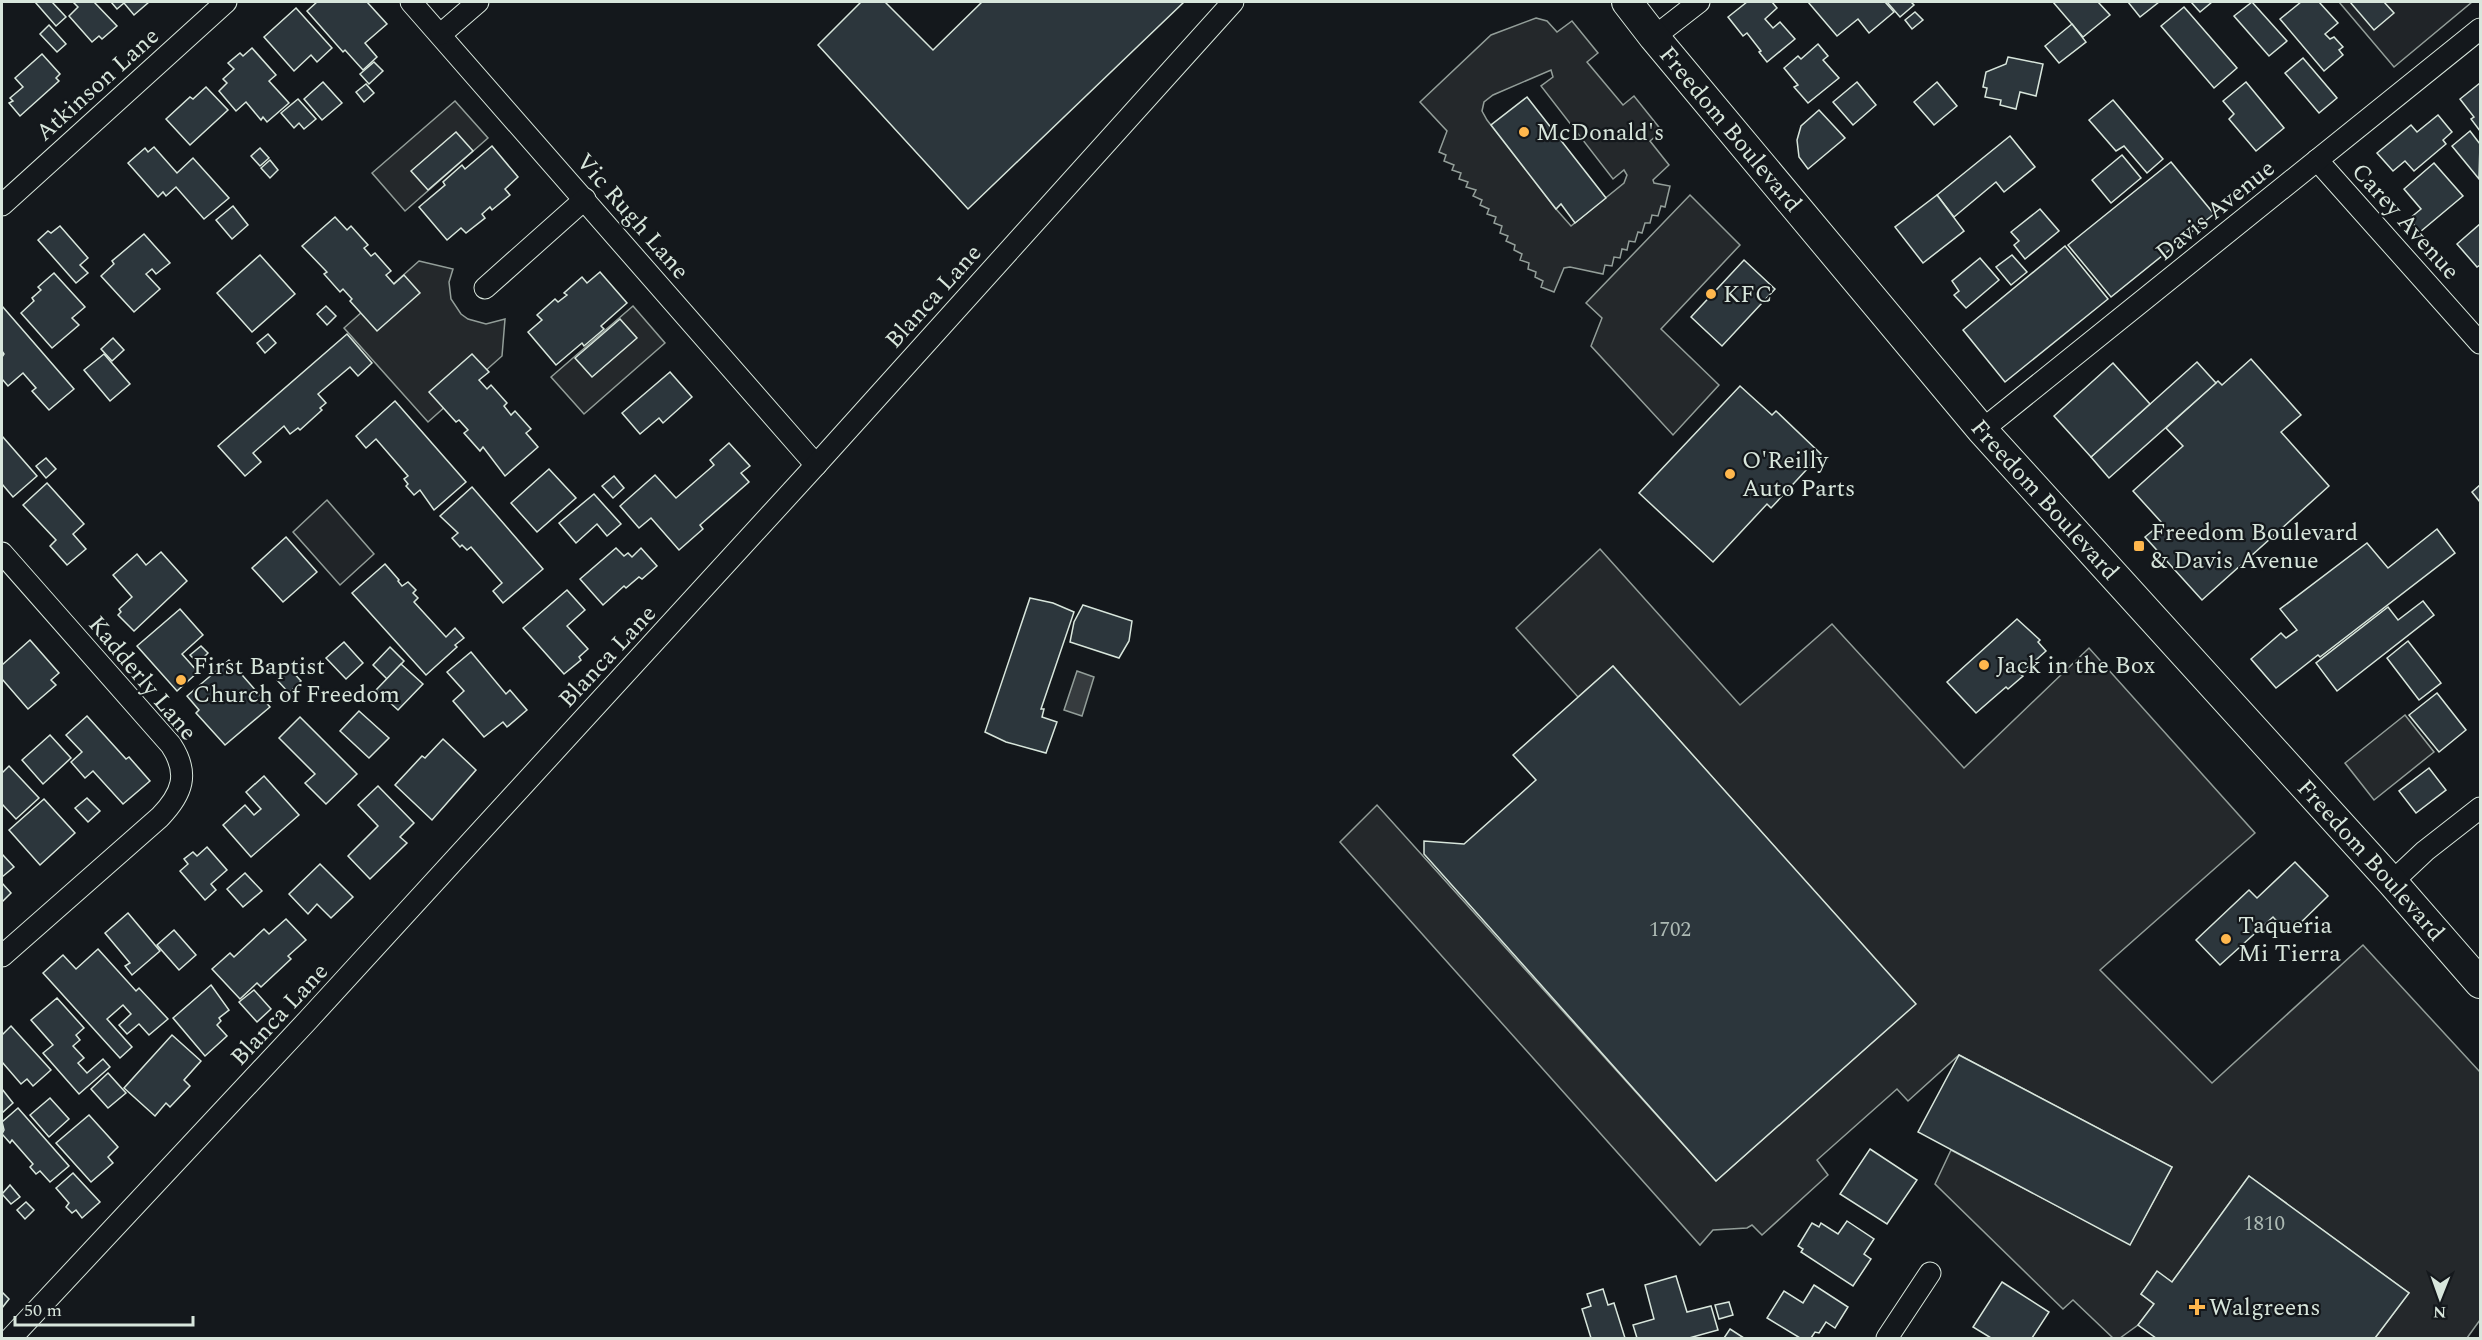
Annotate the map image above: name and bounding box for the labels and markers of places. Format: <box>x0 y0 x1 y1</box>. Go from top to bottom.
place label: McDonald's <box>1536 115 1664 151</box>
marker: McDonald's <box>1517 125 1531 139</box>
place label: KFC <box>1723 277 1772 313</box>
marker: KFC <box>1704 287 1718 301</box>
place label: O'Reilly Auto Parts <box>1742 443 1855 507</box>
marker: O'Reilly Auto Parts <box>1723 467 1737 481</box>
place label: Freedom Boulevard & Davis Avenue <box>2151 515 2358 579</box>
marker: Freedom Boulevard & Davis Avenue <box>2132 539 2146 553</box>
place label: Jack in the Box <box>1996 648 2156 684</box>
place label: First Baptist Church of Freedom <box>193 649 400 713</box>
marker: Jack in the Box <box>1977 658 1991 672</box>
marker: First Baptist Church of Freedom <box>174 673 188 687</box>
place label: Taqueria Mi Tierra <box>2238 908 2341 972</box>
marker: Taqueria Mi Tierra <box>2219 932 2233 946</box>
place label: Walgreens <box>2209 1290 2321 1326</box>
marker: Walgreens <box>2190 1300 2204 1314</box>

